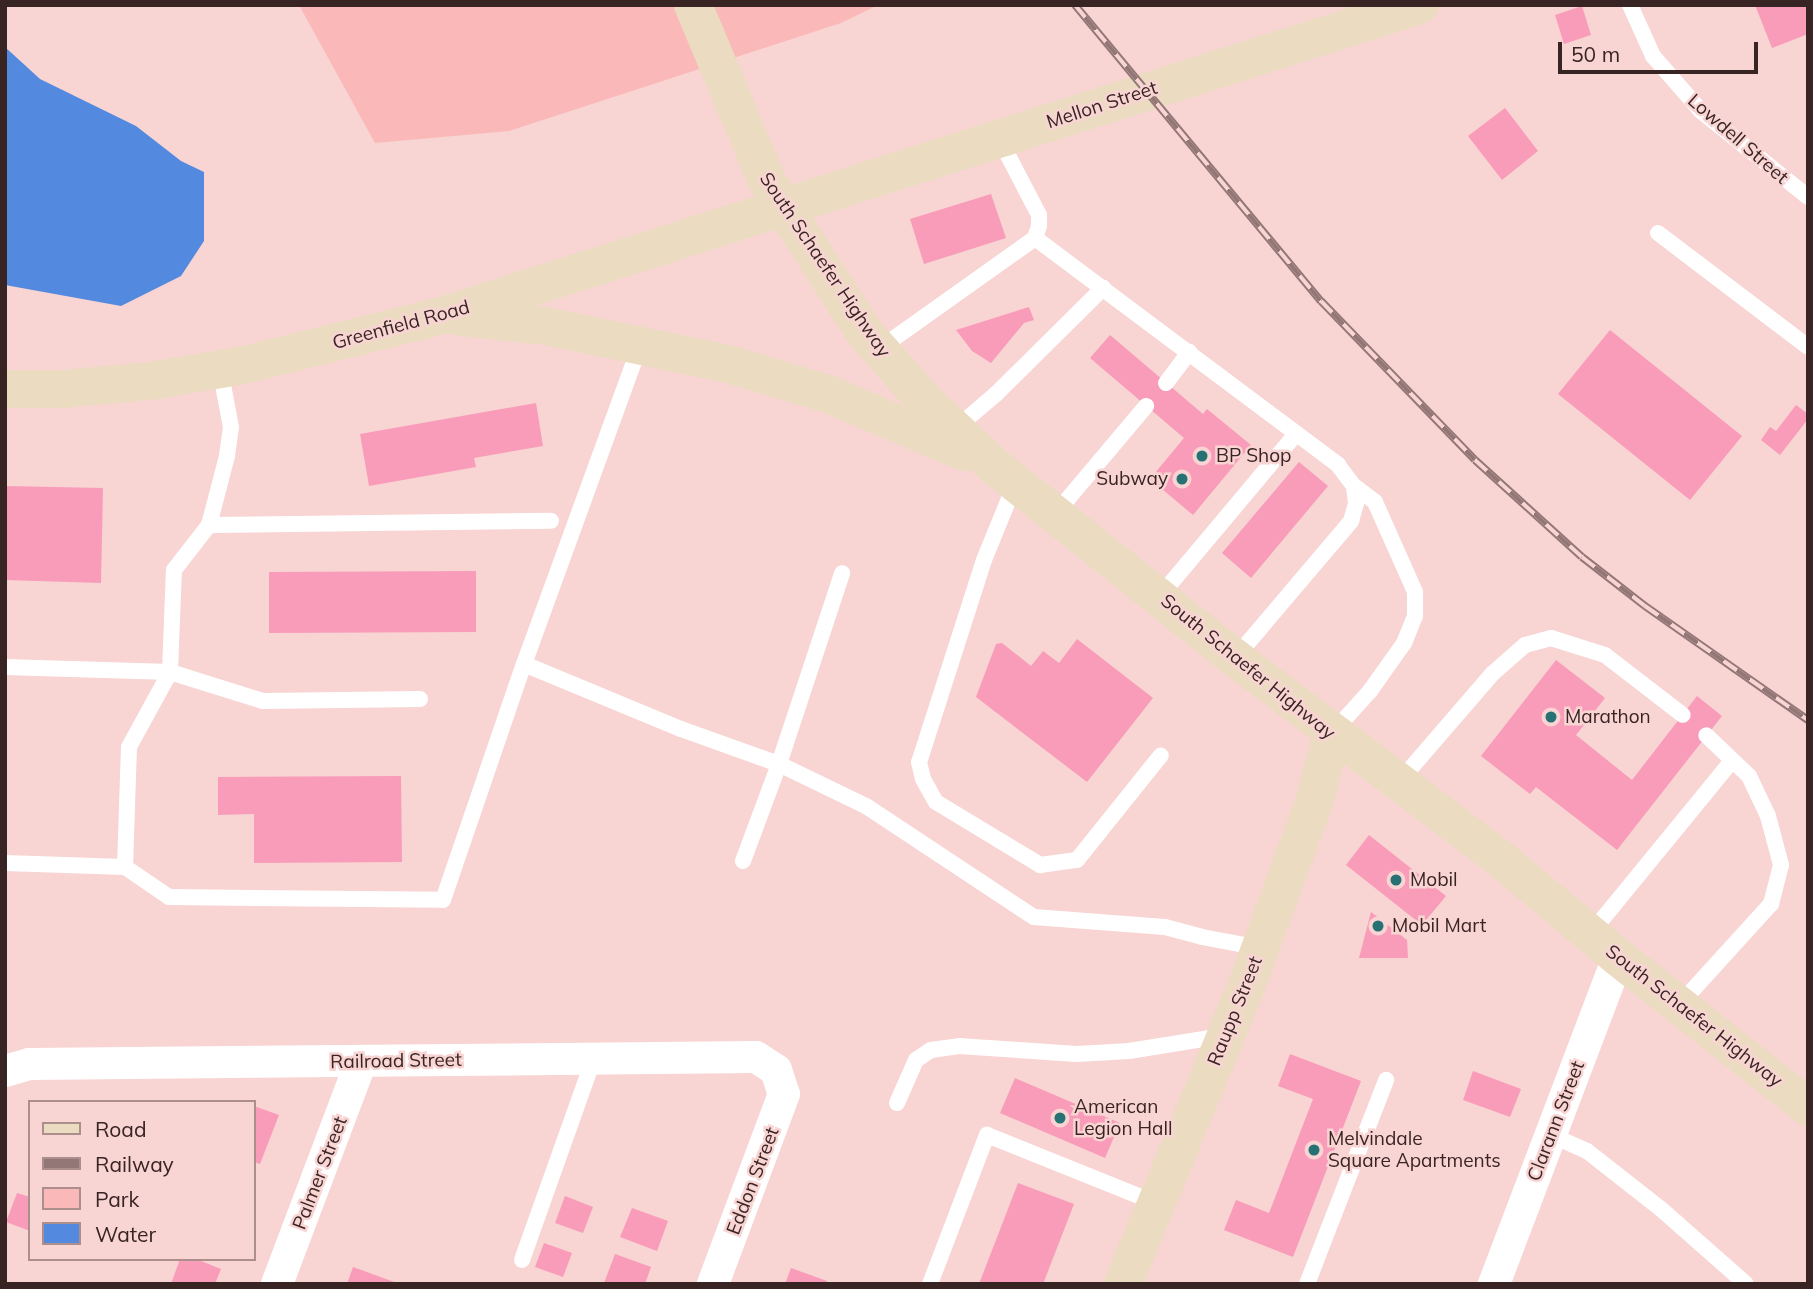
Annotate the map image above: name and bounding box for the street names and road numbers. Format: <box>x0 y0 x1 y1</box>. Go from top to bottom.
street label: Mellon Street <box>1044 76 1160 134</box>
street label: Lowdell Street <box>1683 89 1793 189</box>
street label: South Schaefer Highway <box>755 168 895 362</box>
street label: Greenfield Road <box>330 296 472 354</box>
street label: South Schaefer Highway <box>1156 590 1340 744</box>
street label: South Schaefer Highway <box>1601 940 1787 1092</box>
street label: Raupp Street <box>1203 953 1267 1069</box>
street label: Railroad Street <box>330 1048 462 1074</box>
street label: Clarann Street <box>1523 1058 1589 1184</box>
street label: Palmer Street <box>288 1113 352 1233</box>
street label: Eddon Street <box>722 1124 784 1238</box>

